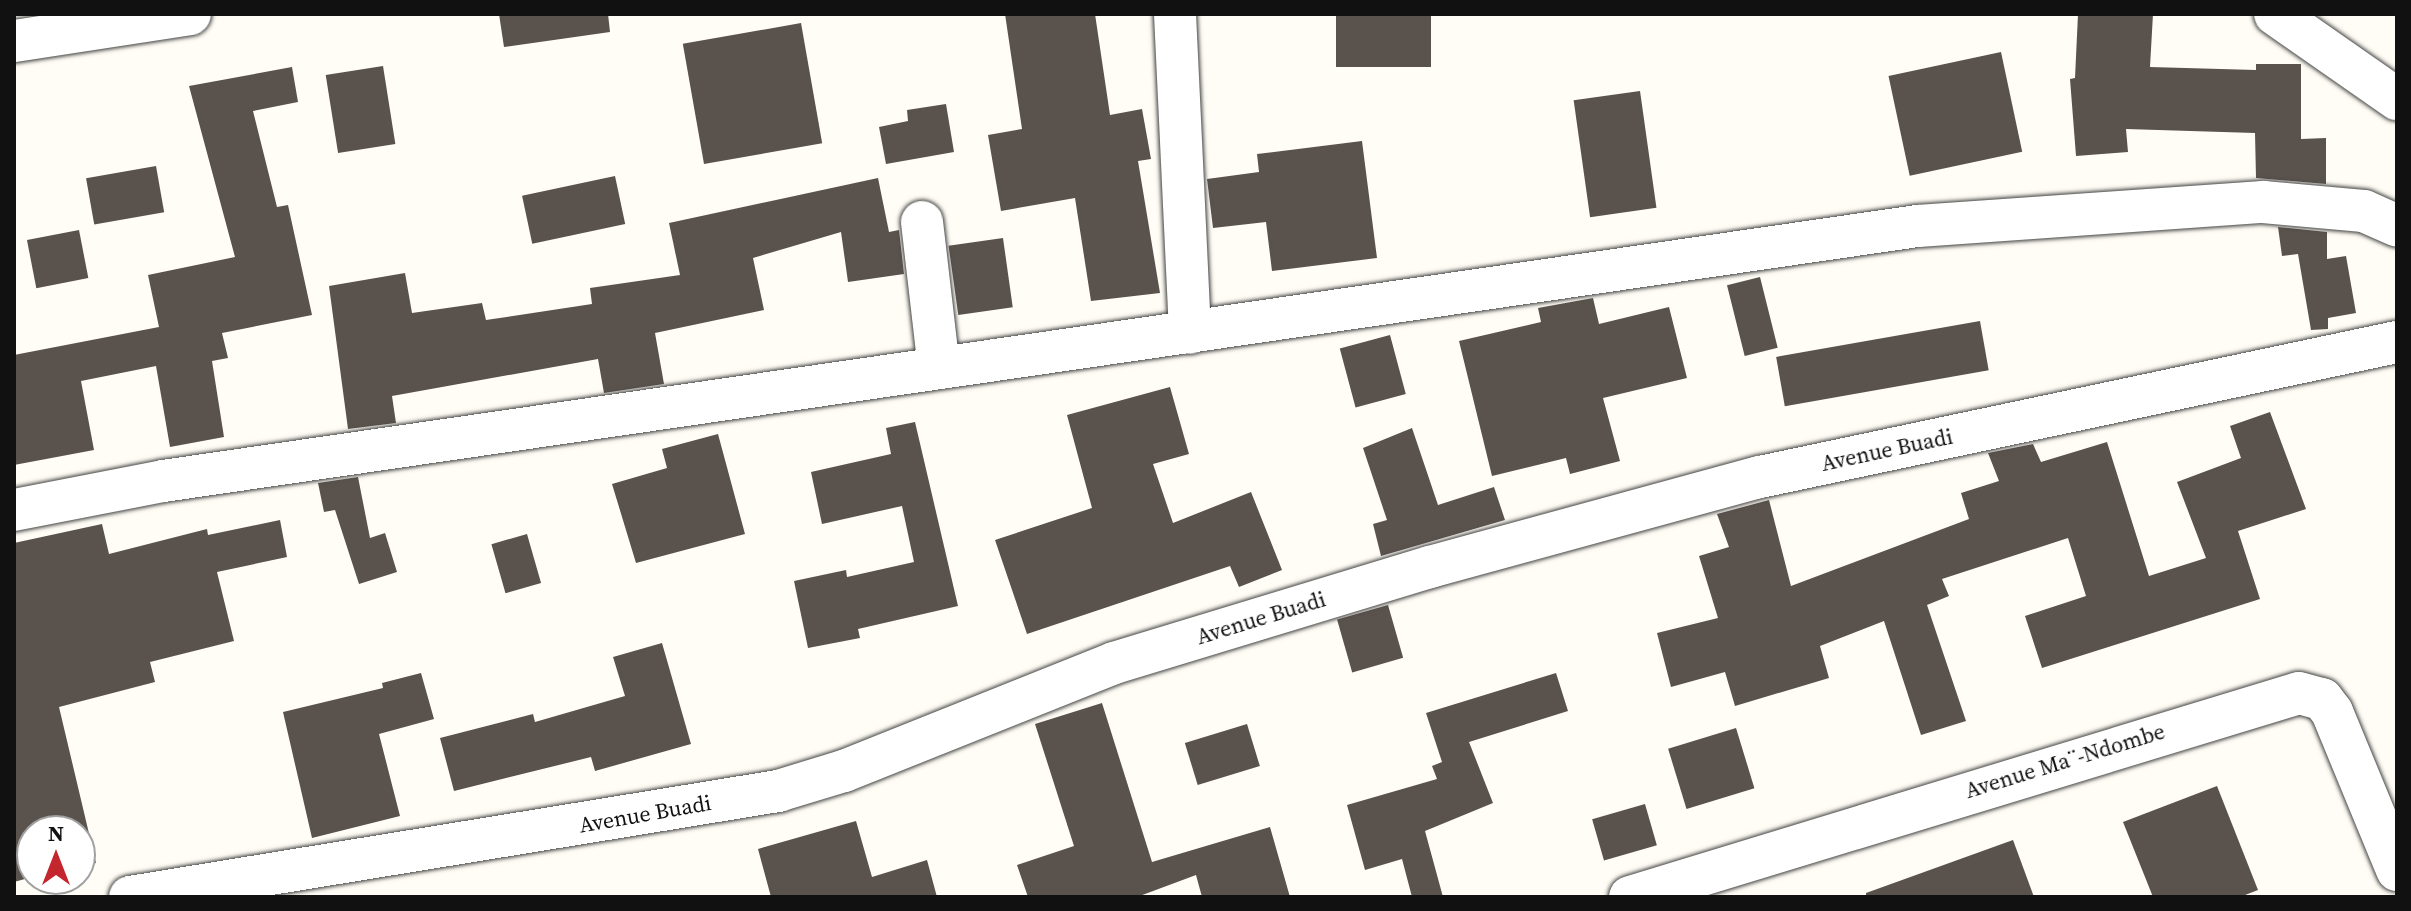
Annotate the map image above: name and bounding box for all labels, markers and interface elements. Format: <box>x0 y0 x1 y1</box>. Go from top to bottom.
street label: Avenue Buadi <box>1819 423 1955 477</box>
street label: Avenue Buadi <box>1193 586 1329 650</box>
street label: Avenue Ma¨-Ndombe <box>1962 718 2168 804</box>
street label: Avenue Buadi <box>577 789 713 839</box>
north arrow <box>16 815 96 895</box>
text: N <box>48 818 64 848</box>

